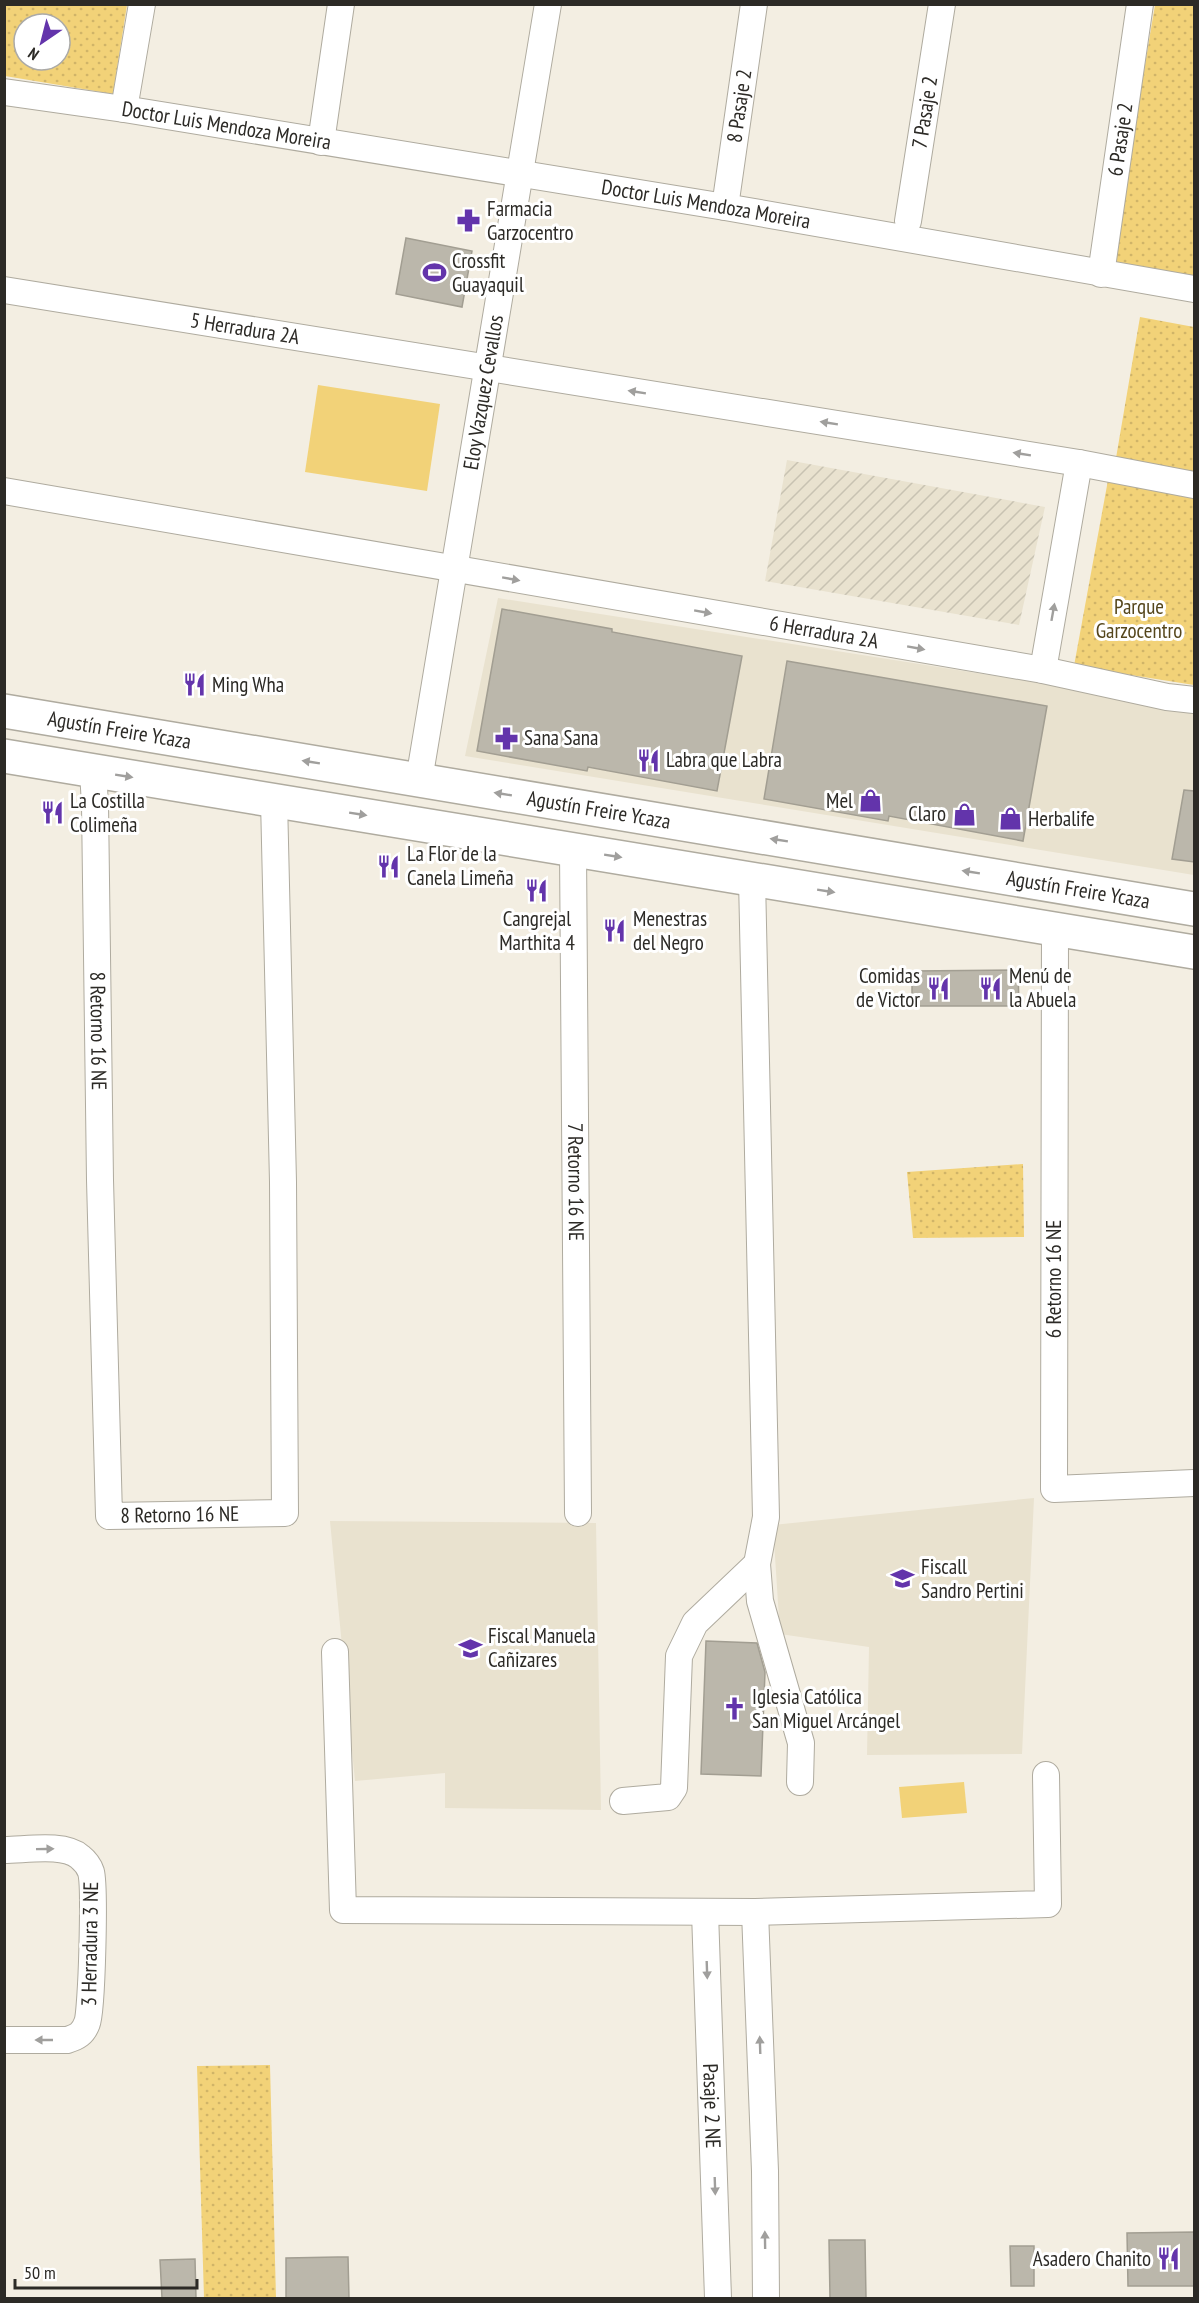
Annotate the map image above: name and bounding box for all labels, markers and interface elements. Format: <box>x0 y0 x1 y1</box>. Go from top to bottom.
north arrow <box>12 12 72 72</box>
text: N <box>24 44 43 65</box>
street label: 8 Pasaje 2 <box>720 67 758 144</box>
street label: 7 Pasaje 2 <box>906 74 944 150</box>
street label: Doctor Luis Mendoza Moreira <box>120 95 333 156</box>
street label: 6 Pasaje 2 <box>1101 101 1139 178</box>
street label: Doctor Luis Mendoza Moreira <box>600 173 813 235</box>
place label: Farmacia Garzocentro <box>487 195 573 246</box>
pharmacy icon: Farmacia Garzocentro <box>456 208 482 234</box>
place label: Crossfit Guayaquil <box>452 247 524 298</box>
sports icon: Crossfit Guayaquil <box>421 260 447 286</box>
street label: 5 Herradura 2A <box>189 306 302 350</box>
street label: Eloy Vazquez Cevallos <box>457 313 509 472</box>
one-way arrow <box>627 388 646 397</box>
one-way arrow <box>819 418 838 427</box>
one-way arrow <box>1012 449 1031 458</box>
one-way arrow <box>502 575 521 584</box>
park label: Parque Garzocentro <box>1096 593 1182 644</box>
one-way arrow <box>1049 603 1058 622</box>
one-way arrow <box>694 608 713 617</box>
street label: 6 Herradura 2A <box>767 609 881 654</box>
one-way arrow <box>907 644 926 653</box>
place label: Ming Wha <box>212 671 284 698</box>
restaurant icon: Ming Wha <box>181 672 207 698</box>
street label: Agustín Freire Ycaza <box>46 704 193 755</box>
place label: Sana Sana <box>524 724 598 751</box>
pharmacy icon: Sana Sana <box>493 725 519 751</box>
place label: Labra que Labra <box>666 746 782 773</box>
restaurant icon: Labra que Labra <box>635 747 661 773</box>
one-way arrow <box>301 758 320 767</box>
one-way arrow <box>115 772 134 781</box>
street label: Agustín Freire Ycaza <box>525 784 673 835</box>
place label: La Costilla Colimeña <box>70 787 145 838</box>
place label: Mel <box>826 787 853 814</box>
shop icon: Mel <box>858 788 884 814</box>
one-way arrow <box>494 790 513 799</box>
restaurant icon: La Costilla Colimeña <box>39 800 65 826</box>
place label: Claro <box>908 800 946 827</box>
shop icon: Claro <box>951 801 977 827</box>
place label: Herbalife <box>1028 805 1095 832</box>
shop icon: Herbalife <box>997 806 1023 832</box>
one-way arrow <box>349 810 368 819</box>
one-way arrow <box>769 836 788 845</box>
place label: La Flor de la Canela Limeña <box>407 840 514 891</box>
one-way arrow <box>603 852 622 861</box>
restaurant icon: La Flor de la Canela Limeña <box>376 853 402 879</box>
street label: Agustín Freire Ycaza <box>1005 864 1152 914</box>
one-way arrow <box>961 868 980 877</box>
restaurant icon: Cangrejal Marthita 4 <box>524 878 550 904</box>
one-way arrow <box>817 887 836 896</box>
place label: Cangrejal Marthita 4 <box>499 905 575 956</box>
place label: Menestras del Negro <box>633 905 707 956</box>
restaurant icon: Menestras del Negro <box>602 918 628 944</box>
place label: Comidas de Victor <box>856 962 920 1013</box>
place label: Menú de la Abuela <box>1009 962 1076 1013</box>
street label: 8 Retorno 16 NE <box>84 971 113 1090</box>
restaurant icon: Comidas de Victor <box>925 975 951 1001</box>
restaurant icon: Menú de la Abuela <box>978 975 1004 1001</box>
street label: 7 Retorno 16 NE <box>562 1123 590 1241</box>
street label: 6 Retorno 16 NE <box>1040 1220 1067 1338</box>
street label: 8 Retorno 16 NE <box>120 1500 239 1529</box>
place label: Fiscall Sandro Pertini <box>921 1553 1024 1604</box>
school or university icon: Fiscall Sandro Pertini <box>890 1566 916 1592</box>
place label: Fiscal Manuela Cañizares <box>488 1622 596 1673</box>
school or university icon: Fiscal Manuela Cañizares <box>457 1635 483 1661</box>
place label: Iglesia Católica San Miguel Arcángel <box>752 1683 900 1734</box>
church icon: Iglesia Católica San Miguel Arcángel <box>721 1696 747 1722</box>
one-way arrow <box>35 1844 54 1854</box>
street label: 3 Herradura 3 NE <box>75 1881 104 2007</box>
one-way arrow <box>702 1960 712 1979</box>
one-way arrow <box>35 2035 54 2045</box>
one-way arrow <box>756 2036 765 2055</box>
street label: Pasaje 2 NE <box>697 2063 727 2149</box>
one-way arrow <box>710 2176 719 2195</box>
one-way arrow <box>760 2231 770 2250</box>
place label: Asadero Chanito <box>1033 2245 1151 2272</box>
restaurant icon: Asadero Chanito <box>1156 2246 1182 2272</box>
scale bar <box>15 2252 196 2290</box>
text: 50 m <box>24 2261 56 2284</box>

